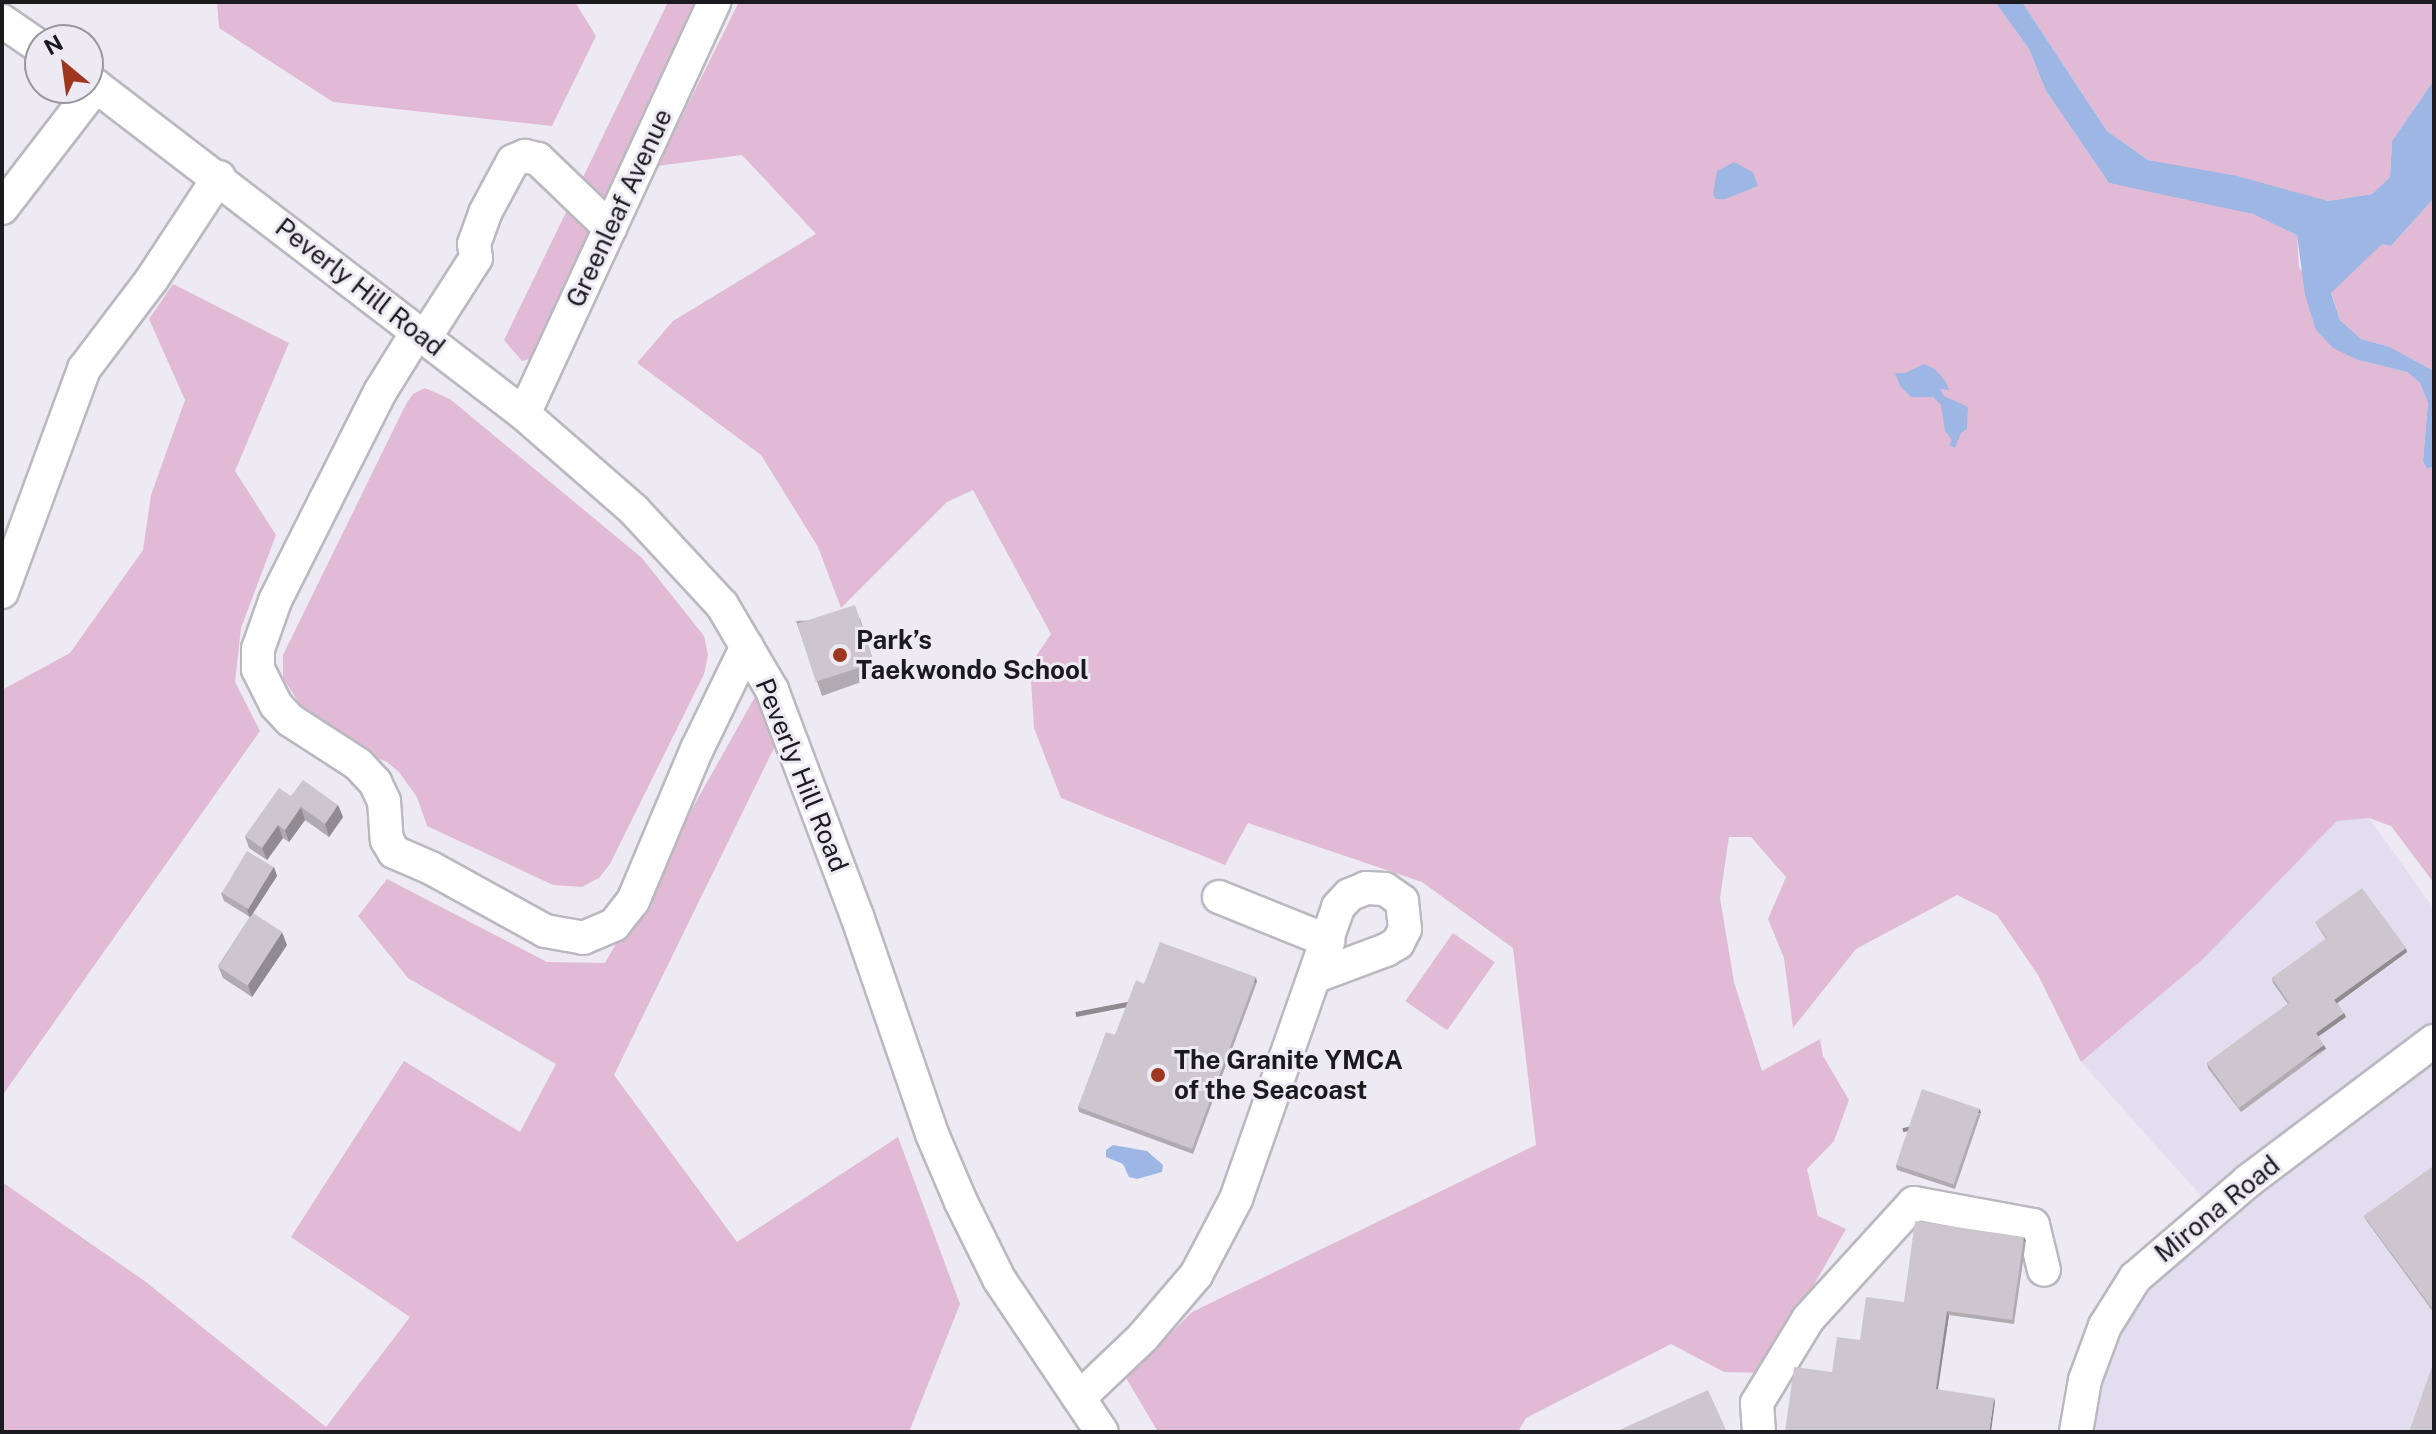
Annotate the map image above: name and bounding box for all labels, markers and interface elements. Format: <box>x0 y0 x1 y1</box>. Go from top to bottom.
north arrow <box>24 24 104 104</box>
text: N <box>40 29 67 60</box>
street label: Greenleaf Avenue <box>559 104 679 312</box>
street label: Peverly Hill Road <box>269 211 451 363</box>
place label: Park’s Taekwondo School <box>856 624 1089 686</box>
marker: Park’s Taekwondo School <box>831 646 849 664</box>
street label: Peverly Hill Road <box>749 674 855 876</box>
place label: The Granite YMCA of the Seacoast <box>1174 1044 1403 1106</box>
marker: The Granite YMCA of the Seacoast <box>1149 1066 1167 1084</box>
street label: Mirona Road <box>2148 1149 2286 1269</box>

